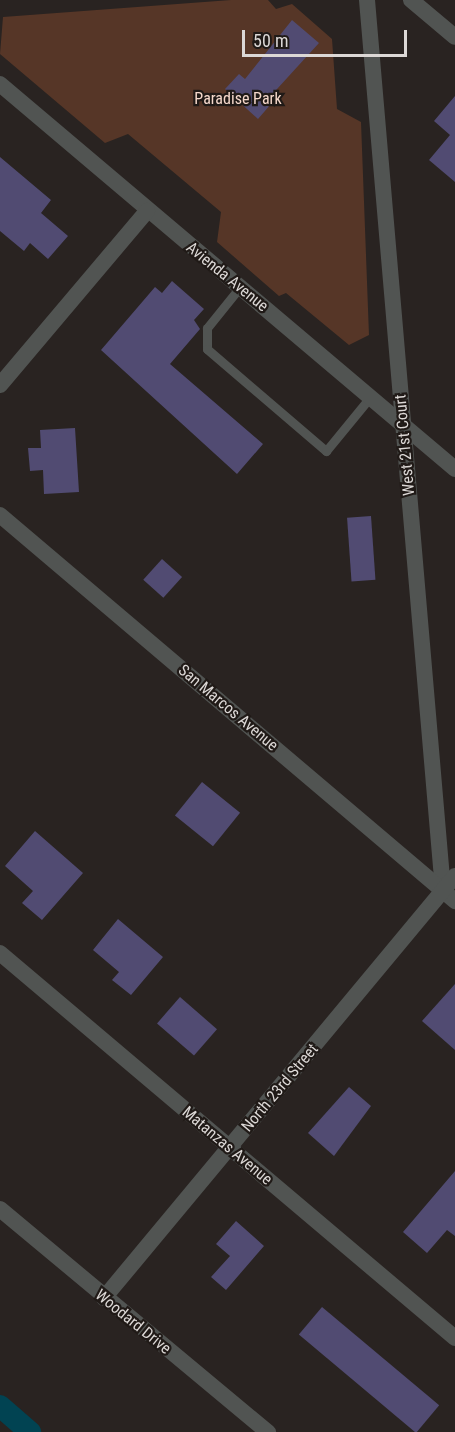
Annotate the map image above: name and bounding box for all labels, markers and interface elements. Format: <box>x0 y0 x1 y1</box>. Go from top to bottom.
scale bar <box>245 18 410 56</box>
text: 50 m <box>253 30 288 51</box>
park label: Paradise Park <box>194 89 282 109</box>
street label: Avienda Avenue <box>182 238 272 316</box>
street label: West 21st Court <box>391 394 419 496</box>
street label: San Marcos Avenue <box>174 661 282 755</box>
street label: North 23rd Street <box>238 1040 322 1136</box>
street label: Matanzas Avenue <box>178 1103 276 1189</box>
street label: Woodard Drive <box>91 1286 175 1358</box>

